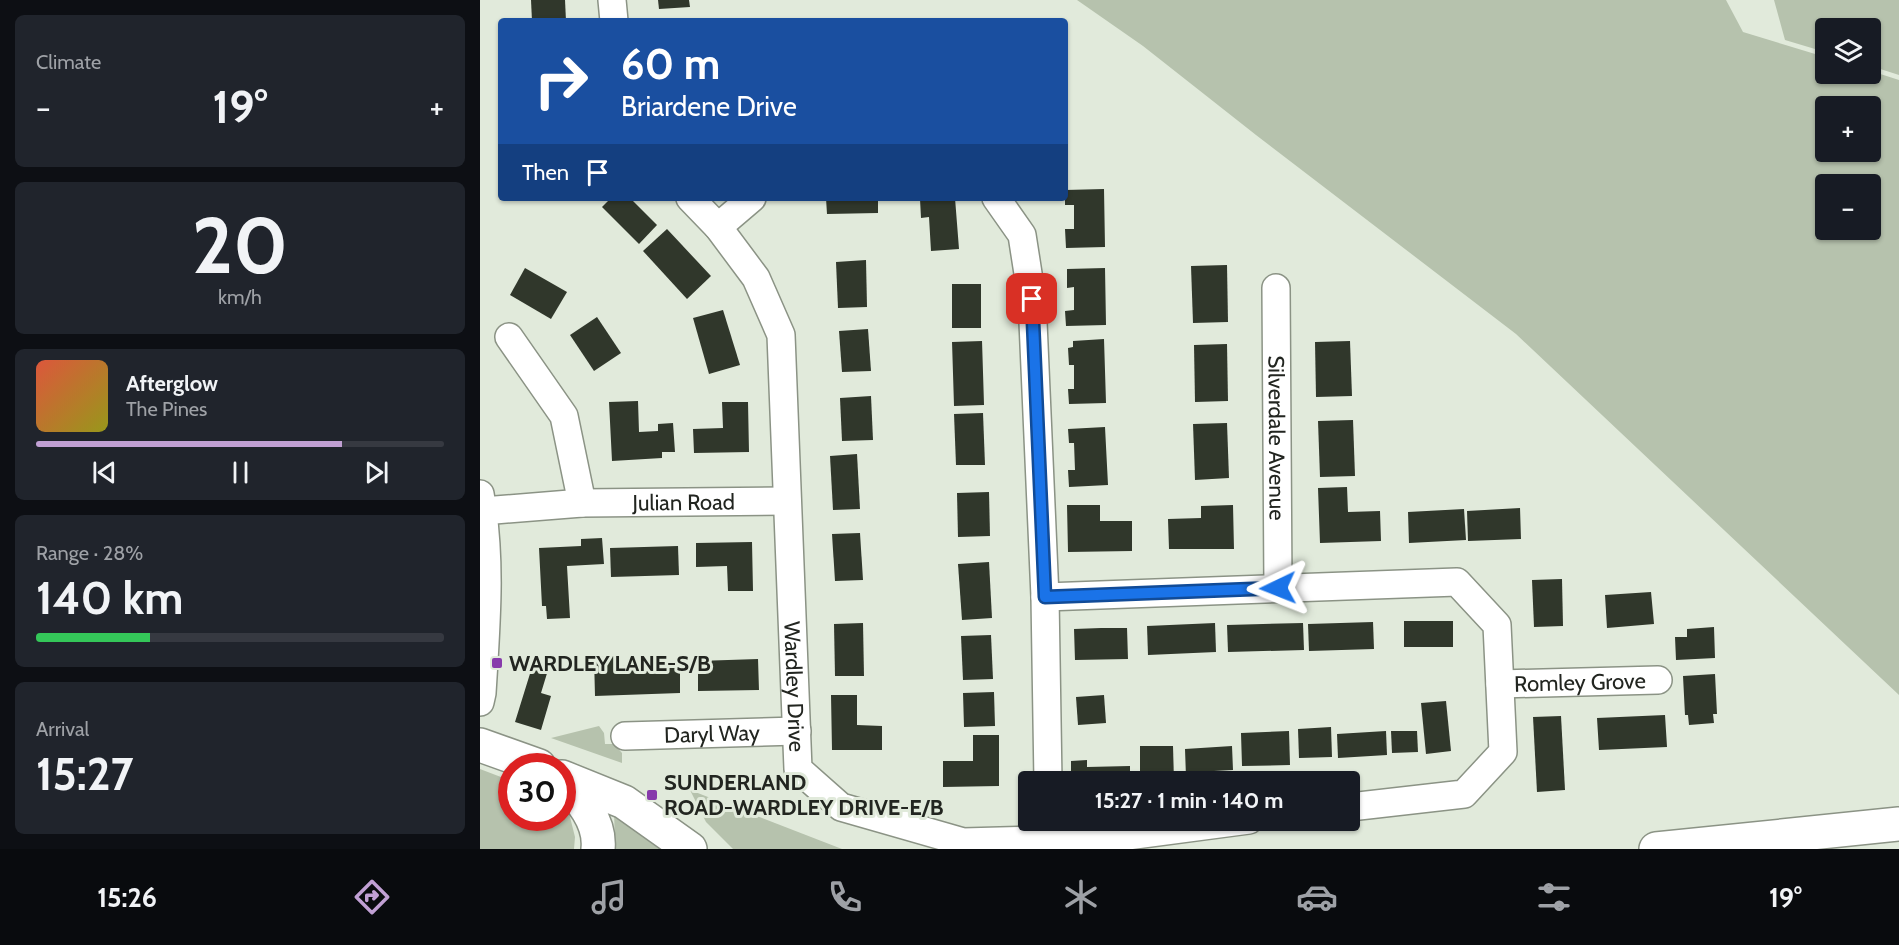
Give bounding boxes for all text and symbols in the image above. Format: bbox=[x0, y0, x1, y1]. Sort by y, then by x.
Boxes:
map controls bbox=[1815, 18, 1881, 240]
button: layers bbox=[1815, 18, 1881, 84]
text: 60 m bbox=[621, 38, 720, 90]
icon: right bbox=[522, 42, 600, 120]
text: Climate bbox=[36, 50, 101, 74]
text: 19° bbox=[213, 80, 267, 134]
text: − bbox=[36, 87, 51, 127]
text: + bbox=[429, 87, 444, 127]
text: Briardene Drive bbox=[621, 90, 797, 123]
button: + bbox=[1815, 96, 1881, 162]
icon: arrive bbox=[581, 156, 614, 189]
text: Then bbox=[522, 159, 569, 186]
button: − bbox=[1815, 174, 1881, 240]
text: 20 bbox=[192, 198, 288, 293]
pin bbox=[1006, 273, 1057, 324]
icon: arrive bbox=[1015, 282, 1048, 315]
text: km/h bbox=[218, 285, 262, 309]
street label: Silverdale Avenue bbox=[1263, 355, 1291, 521]
text: Afterglow bbox=[126, 370, 218, 397]
text: The Pines bbox=[126, 397, 207, 421]
icon: previous bbox=[88, 456, 121, 489]
icon: pause bbox=[224, 456, 257, 489]
icon: next bbox=[360, 456, 393, 489]
street label: Julian Road bbox=[631, 488, 735, 516]
text: Range · 28% bbox=[36, 541, 143, 565]
position arrow bbox=[1246, 556, 1310, 620]
text: 140 km bbox=[36, 571, 183, 625]
street label: Wardley Drive bbox=[779, 621, 811, 753]
place label: WARDLEY LANE-S/B bbox=[509, 650, 711, 677]
marker: WARDLEY LANE-S/B bbox=[490, 656, 504, 670]
street label: Romley Grove bbox=[1514, 667, 1646, 697]
text: Arrival bbox=[36, 717, 89, 741]
street label: Daryl Way bbox=[664, 719, 760, 748]
text: 15:27 bbox=[36, 747, 134, 801]
speed limit sign: 30 bbox=[498, 753, 576, 831]
place label: SUNDERLAND ROAD-WARDLEY DRIVE-E/B bbox=[664, 769, 944, 821]
text: 15:27 · 1 min · 140 m bbox=[1095, 787, 1283, 814]
marker: SUNDERLAND ROAD-WARDLEY DRIVE-E/B bbox=[645, 788, 659, 802]
icon: directions bbox=[351, 876, 393, 918]
icon: music bbox=[588, 876, 630, 918]
icon: phone bbox=[824, 876, 866, 918]
icon: climate bbox=[1060, 876, 1102, 918]
icon: car bbox=[1296, 876, 1338, 918]
icon: filters bbox=[1533, 876, 1575, 918]
text: 15:26 bbox=[97, 881, 157, 914]
text: 19° bbox=[1769, 881, 1802, 914]

